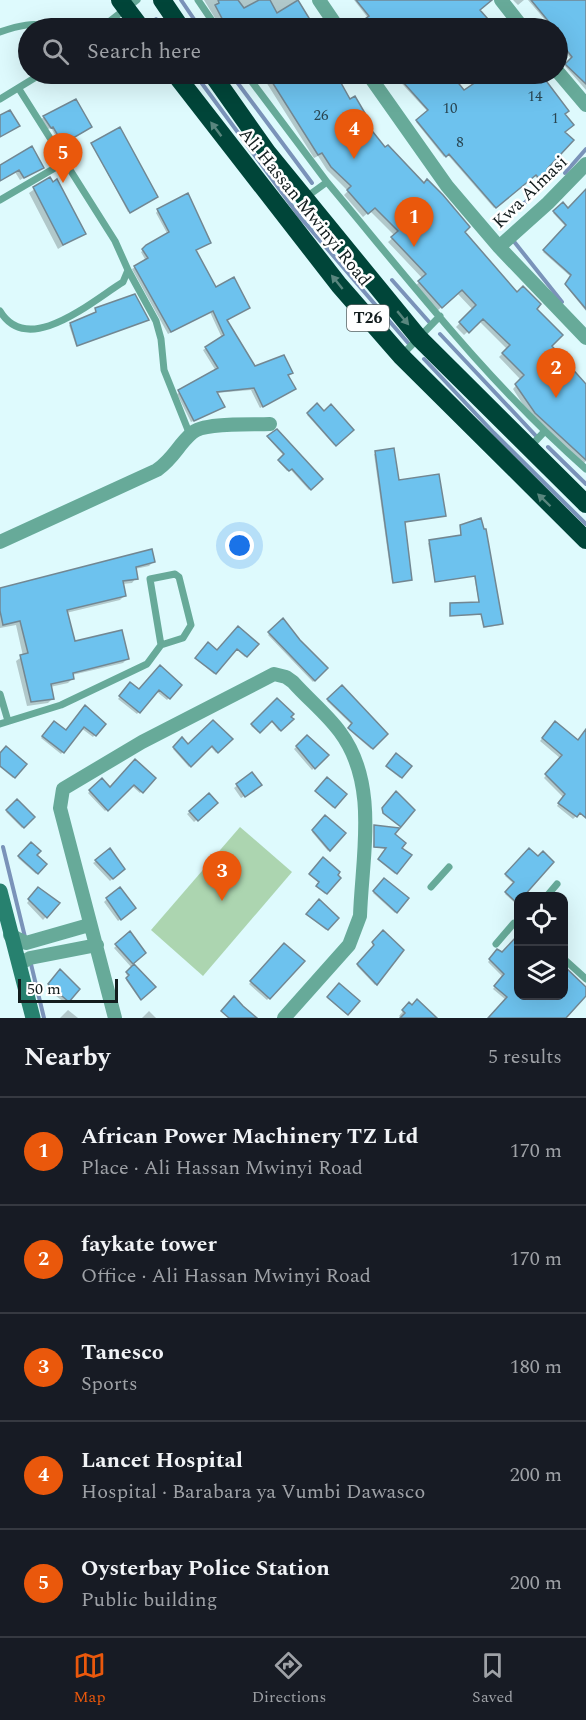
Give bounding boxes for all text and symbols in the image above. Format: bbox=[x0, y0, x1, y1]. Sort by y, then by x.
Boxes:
search box bbox=[18, 18, 568, 84]
icon: search bbox=[39, 35, 72, 68]
text: Search here bbox=[87, 35, 201, 68]
house number: 14 bbox=[527, 85, 543, 108]
house number: 10 bbox=[442, 97, 458, 120]
house number: 26 bbox=[313, 104, 329, 127]
house number: 1 bbox=[551, 107, 559, 130]
pin: 4 bbox=[334, 110, 374, 159]
one-way arrow bbox=[210, 121, 223, 137]
street label: Ali Hassan Mwinyi Road bbox=[232, 122, 378, 292]
house number: 8 bbox=[456, 131, 464, 154]
pin: 5 bbox=[44, 134, 82, 183]
street label: Kwa Almasi bbox=[486, 149, 574, 235]
pin: 1 bbox=[394, 198, 434, 247]
one-way arrow bbox=[331, 274, 344, 290]
road number: T26 bbox=[347, 305, 389, 331]
one-way arrow bbox=[396, 311, 408, 326]
pin: 2 bbox=[536, 348, 576, 398]
one-way arrow bbox=[537, 493, 551, 507]
your location bbox=[225, 531, 254, 560]
pin: 3 bbox=[202, 852, 242, 901]
map controls bbox=[514, 892, 568, 1000]
button: locate bbox=[514, 892, 568, 946]
button: layers bbox=[514, 946, 568, 1000]
scale bar bbox=[18, 976, 118, 1004]
text: 50 m bbox=[27, 977, 61, 1001]
text: Nearby bbox=[24, 1037, 110, 1077]
text: 5 results bbox=[488, 1042, 562, 1072]
text: African Power Machinery TZ Ltd bbox=[81, 1120, 419, 1153]
text: 1 bbox=[38, 1136, 49, 1166]
text: 170 m bbox=[510, 1136, 562, 1166]
text: Place · Ali Hassan Mwinyi Road bbox=[81, 1153, 363, 1183]
text: faykate tower bbox=[81, 1228, 217, 1261]
text: 2 bbox=[38, 1244, 49, 1274]
text: 170 m bbox=[510, 1244, 562, 1274]
text: Office · Ali Hassan Mwinyi Road bbox=[81, 1261, 371, 1291]
text: Tanesco bbox=[81, 1336, 164, 1369]
text: 3 bbox=[38, 1352, 49, 1382]
text: 180 m bbox=[510, 1352, 562, 1382]
text: Sports bbox=[81, 1369, 138, 1399]
text: Lancet Hospital bbox=[81, 1444, 243, 1477]
text: 4 bbox=[38, 1460, 49, 1490]
text: 200 m bbox=[510, 1460, 562, 1490]
text: Hospital · Barabara ya Vumbi Dawasco bbox=[81, 1477, 425, 1507]
text: Oysterbay Police Station bbox=[81, 1552, 330, 1585]
text: 5 bbox=[38, 1568, 49, 1598]
text: 200 m bbox=[510, 1568, 562, 1598]
text: Public building bbox=[81, 1585, 217, 1615]
tab: Map bbox=[73, 1649, 106, 1709]
tab: Directions bbox=[252, 1649, 326, 1709]
tab: Saved bbox=[472, 1649, 513, 1709]

